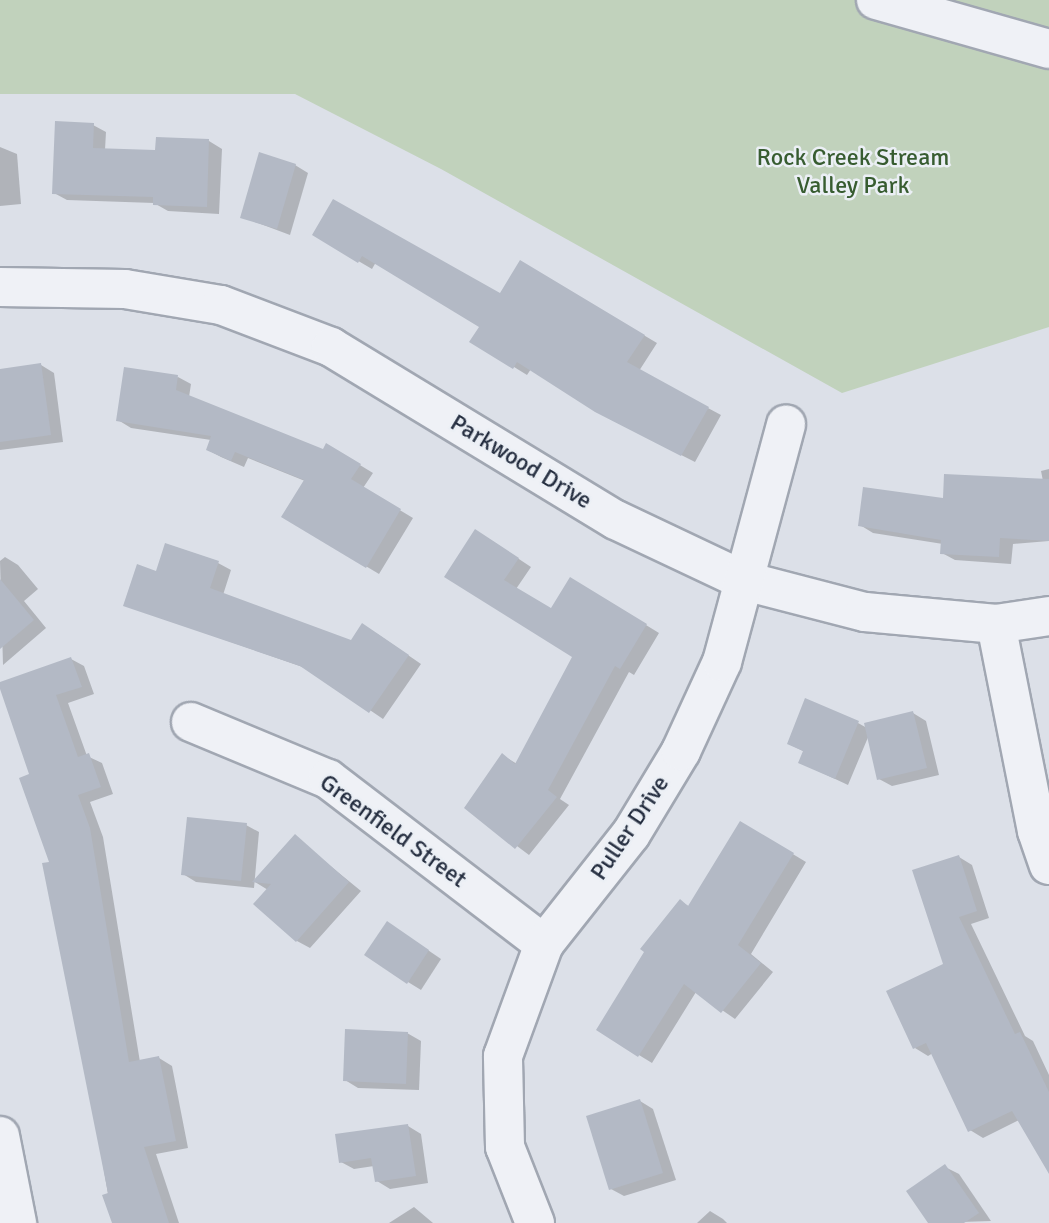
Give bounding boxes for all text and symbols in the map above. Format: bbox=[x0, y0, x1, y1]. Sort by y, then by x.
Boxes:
park label: Rock Creek Stream Valley Park bbox=[757, 144, 949, 200]
street label: Parkwood Drive bbox=[445, 409, 597, 515]
street label: Greenfield Street bbox=[314, 768, 472, 894]
street label: Puller Drive bbox=[585, 770, 675, 886]

